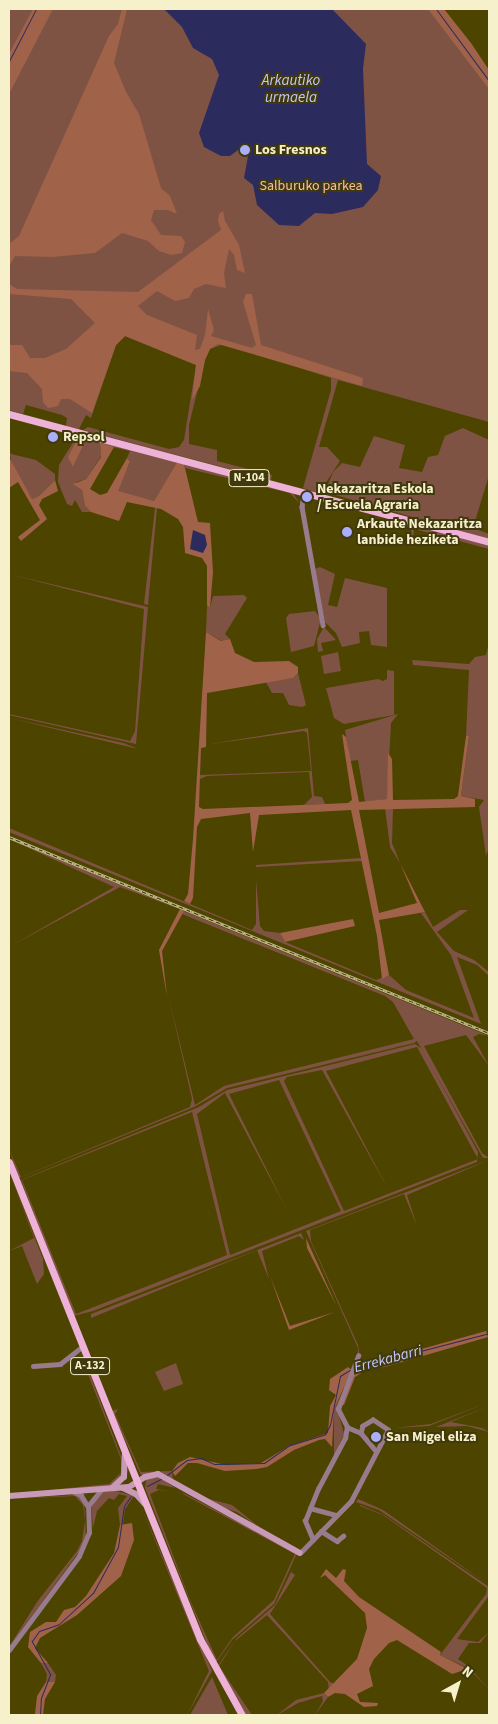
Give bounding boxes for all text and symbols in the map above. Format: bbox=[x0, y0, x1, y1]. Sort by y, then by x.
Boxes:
water label: Arkautiko urmaela bbox=[262, 71, 320, 106]
place label: Los Fresnos bbox=[255, 142, 327, 158]
marker: Los Fresnos bbox=[239, 144, 251, 156]
park label: Salburuko parkea bbox=[260, 178, 362, 194]
place label: Repsol bbox=[63, 429, 105, 445]
marker: Repsol bbox=[47, 431, 59, 443]
road number: N-104 bbox=[228, 468, 270, 488]
place label: Nekazaritza Eskola / Escuela Agraria bbox=[317, 481, 434, 514]
marker: Nekazaritza Eskola / Escuela Agraria bbox=[301, 491, 313, 503]
place label: Arkaute Nekazaritza lanbide heziketa bbox=[357, 516, 482, 548]
marker: Arkaute Nekazaritza lanbide heziketa bbox=[341, 526, 353, 538]
water label: Errekabarri bbox=[352, 1341, 424, 1377]
road number: A-132 bbox=[70, 1356, 110, 1375]
place label: San Migel eliza bbox=[386, 1429, 477, 1445]
marker: San Migel eliza bbox=[370, 1431, 382, 1443]
north arrow bbox=[433, 1659, 483, 1709]
text: N bbox=[458, 1662, 477, 1683]

